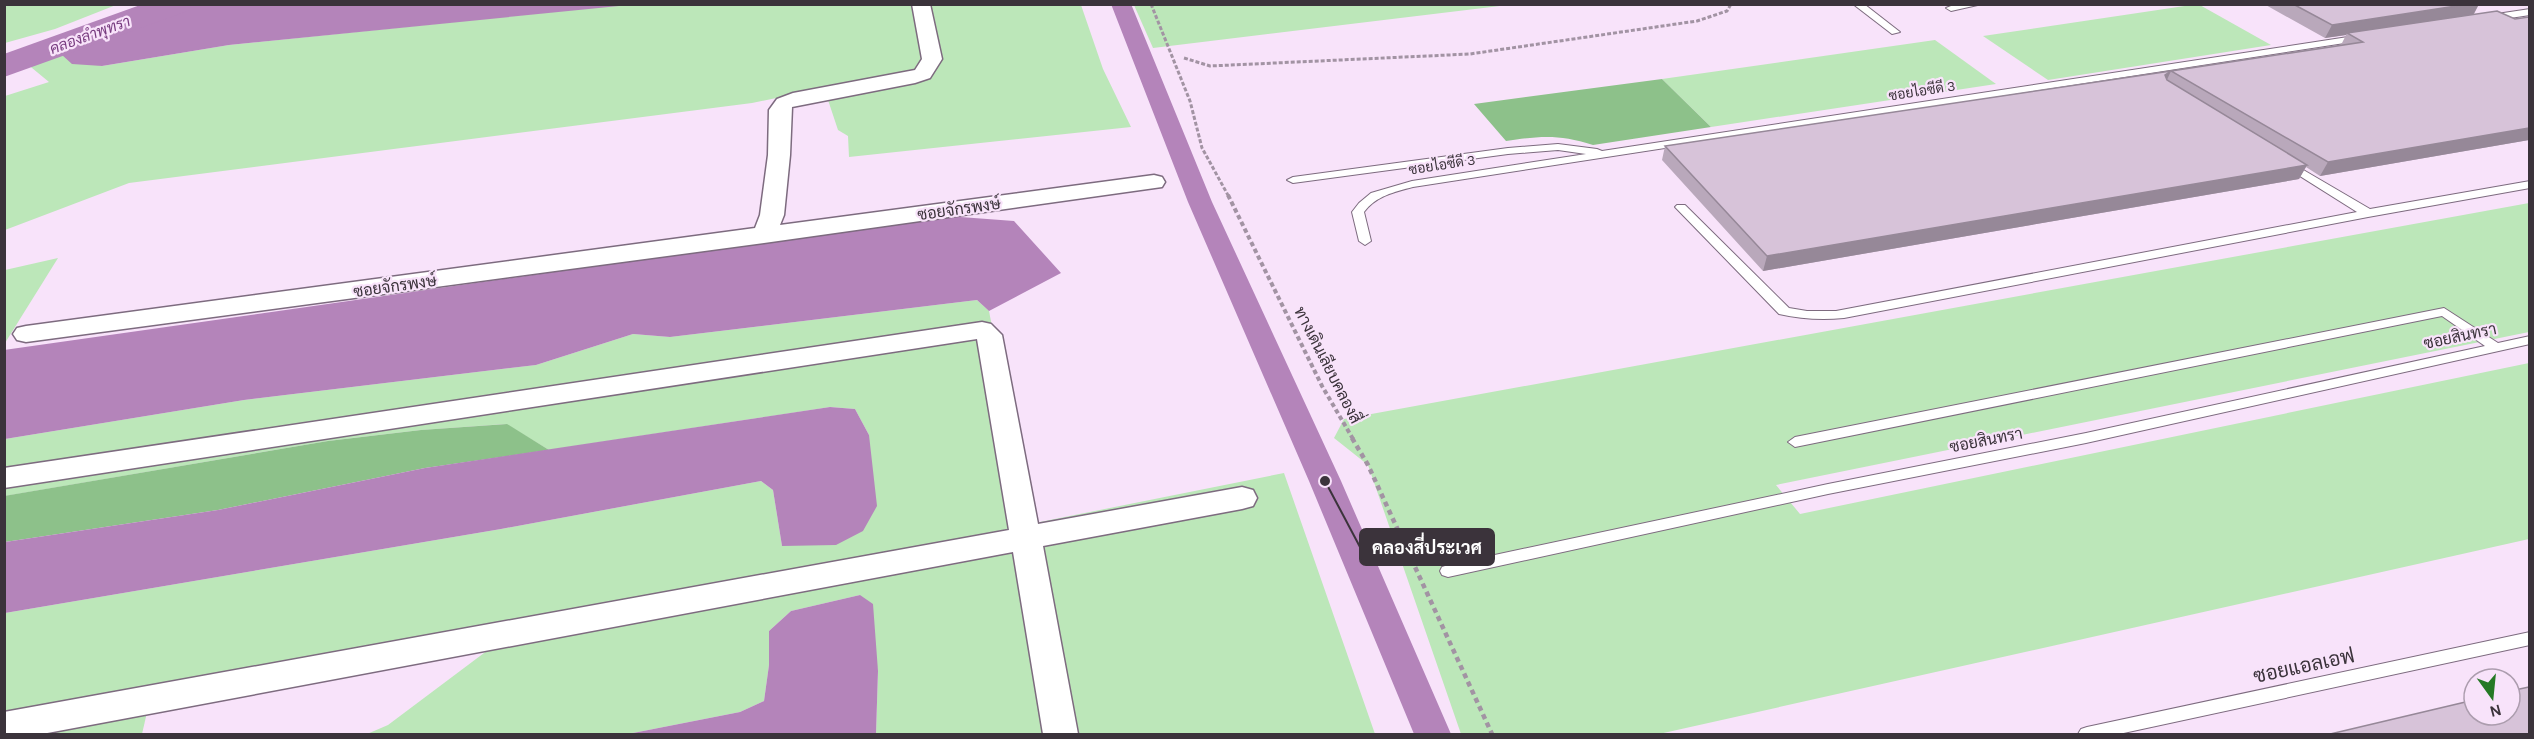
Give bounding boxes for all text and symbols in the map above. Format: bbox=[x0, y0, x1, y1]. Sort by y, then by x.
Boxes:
water label: คลองลำพุทรา bbox=[47, 12, 133, 60]
street label: ซอยไอซีดี 3 bbox=[1887, 76, 1956, 105]
street label: ซอยไอซีดี 3 bbox=[1407, 150, 1476, 179]
street label: ซอยจักรพงษ์ bbox=[916, 191, 1002, 224]
street label: ซอยจักรพงษ์ bbox=[352, 268, 438, 301]
street label: ทางเดินเลียบคลองสี่ bbox=[1290, 301, 1370, 427]
street label: ซอยสินทรา bbox=[2422, 319, 2498, 353]
street label: ซอยสินทรา bbox=[1948, 424, 2024, 456]
callout: คลองสี่ประเวศ bbox=[1360, 529, 1494, 565]
text: คลองสี่ประเวศ bbox=[1372, 532, 1482, 559]
street label: ซอยแอลเอฟ bbox=[2251, 644, 2357, 688]
north arrow bbox=[2462, 667, 2522, 727]
text: N bbox=[2488, 700, 2504, 722]

